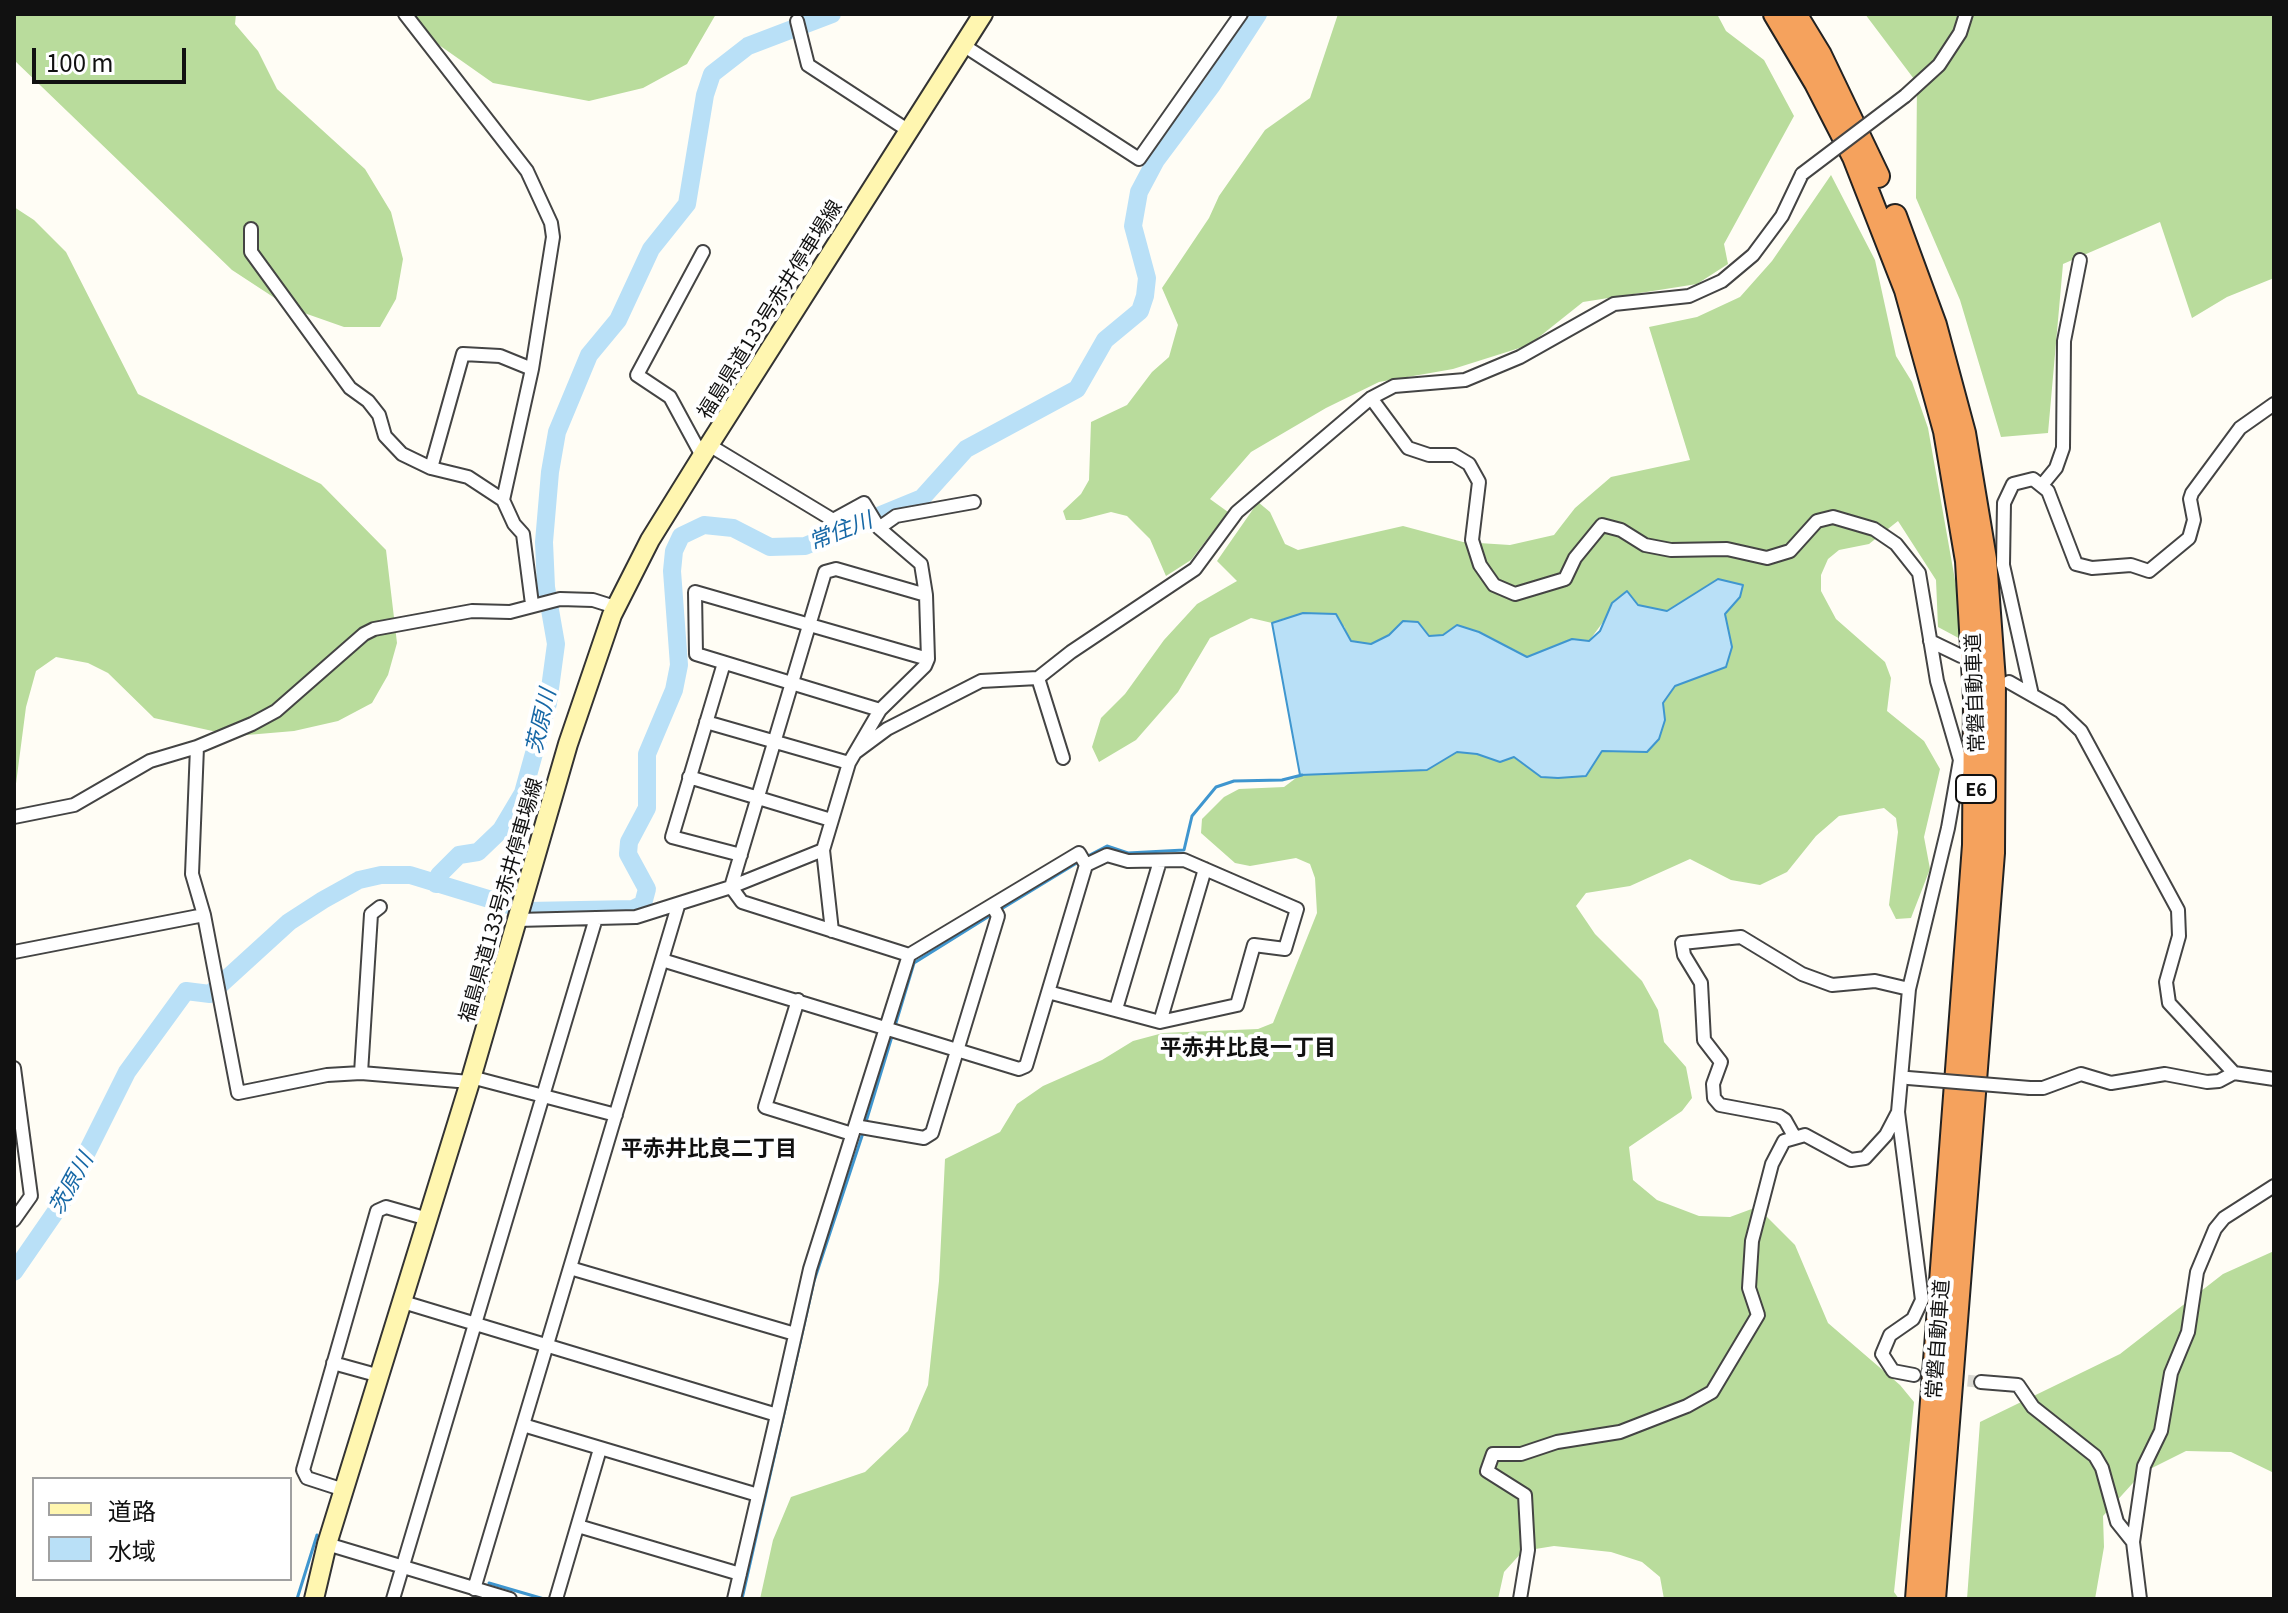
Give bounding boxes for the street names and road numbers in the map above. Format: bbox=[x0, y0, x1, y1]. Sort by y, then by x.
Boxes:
street label: 福島県道133号赤井停車場線 bbox=[692, 195, 846, 423]
street label: 常磐自動車道 bbox=[1960, 633, 1988, 753]
street label: 福島県道133号赤井停車場線 bbox=[454, 775, 546, 1025]
road number: E6 bbox=[1956, 775, 1996, 803]
street label: 常磐自動車道 bbox=[1921, 1278, 1953, 1400]

